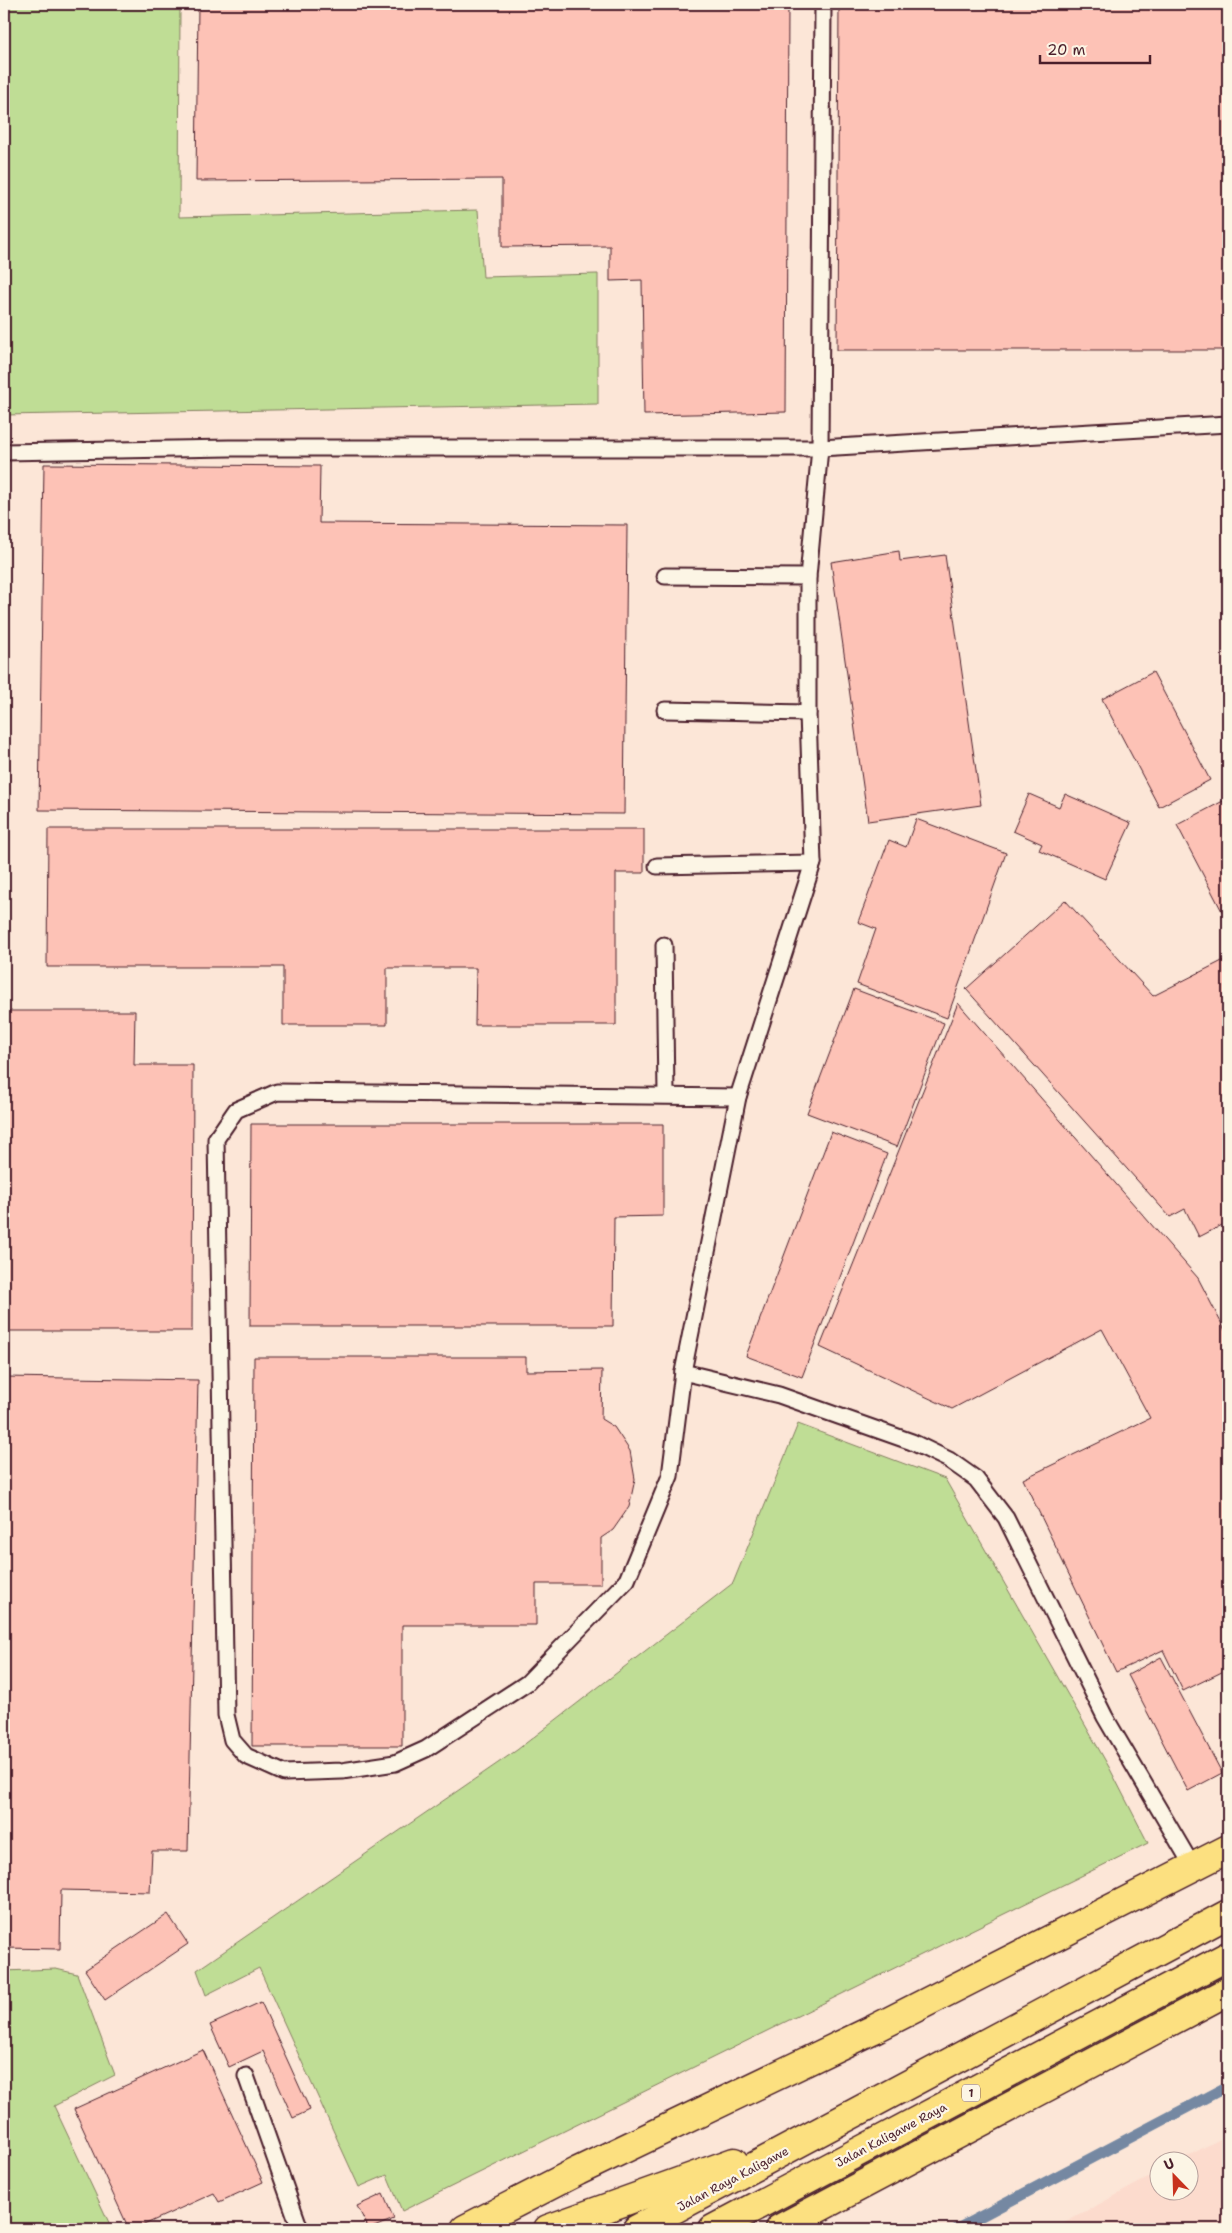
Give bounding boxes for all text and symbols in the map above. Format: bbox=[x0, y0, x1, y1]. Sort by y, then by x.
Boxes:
scale bar bbox=[1040, 32, 1150, 64]
text: 20 m bbox=[1047, 40, 1086, 60]
road number: 1 bbox=[962, 2084, 980, 2102]
street label: Jalan Kaligawe Raya bbox=[833, 2099, 950, 2171]
street label: Jalan Raya Kaligawe bbox=[675, 2143, 792, 2215]
north arrow bbox=[1150, 2150, 1200, 2200]
text: U bbox=[1161, 2154, 1177, 2174]

